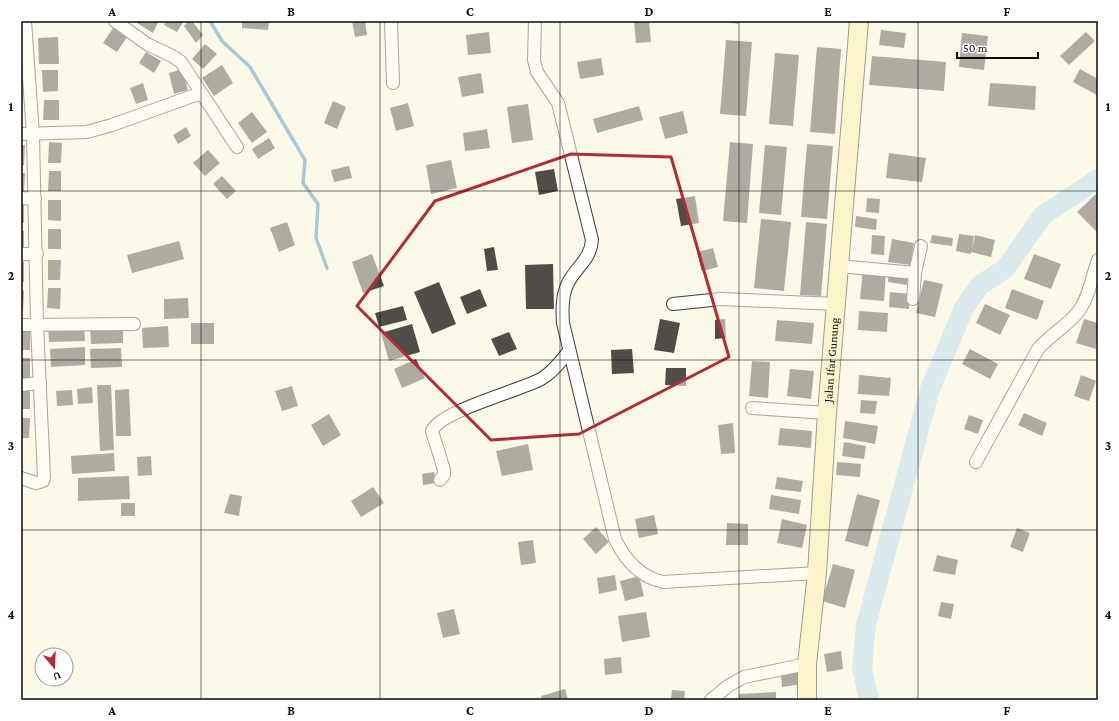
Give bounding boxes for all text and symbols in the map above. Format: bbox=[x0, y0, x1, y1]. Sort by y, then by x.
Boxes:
text: A bbox=[107, 4, 116, 19]
text: B bbox=[287, 4, 295, 19]
text: C bbox=[466, 4, 474, 19]
text: D bbox=[645, 4, 654, 19]
text: E bbox=[824, 4, 832, 19]
text: F bbox=[1004, 4, 1011, 19]
scale bar bbox=[957, 34, 1038, 60]
text: 50 m bbox=[963, 41, 988, 55]
text: 1 bbox=[9, 99, 14, 114]
text: 1 bbox=[1106, 99, 1111, 114]
text: 2 bbox=[8, 268, 15, 283]
text: 2 bbox=[1105, 268, 1112, 283]
street label: Jalan Ifar Gunung bbox=[821, 317, 842, 404]
text: 3 bbox=[8, 438, 14, 453]
text: 3 bbox=[1105, 438, 1111, 453]
text: 4 bbox=[7, 607, 15, 622]
text: 4 bbox=[1104, 607, 1112, 622]
north arrow bbox=[34, 647, 74, 687]
text: U bbox=[51, 670, 63, 684]
text: A bbox=[107, 703, 116, 718]
text: B bbox=[287, 703, 295, 718]
text: C bbox=[466, 703, 474, 718]
text: D bbox=[645, 703, 654, 718]
text: E bbox=[824, 703, 832, 718]
text: F bbox=[1004, 703, 1011, 718]

